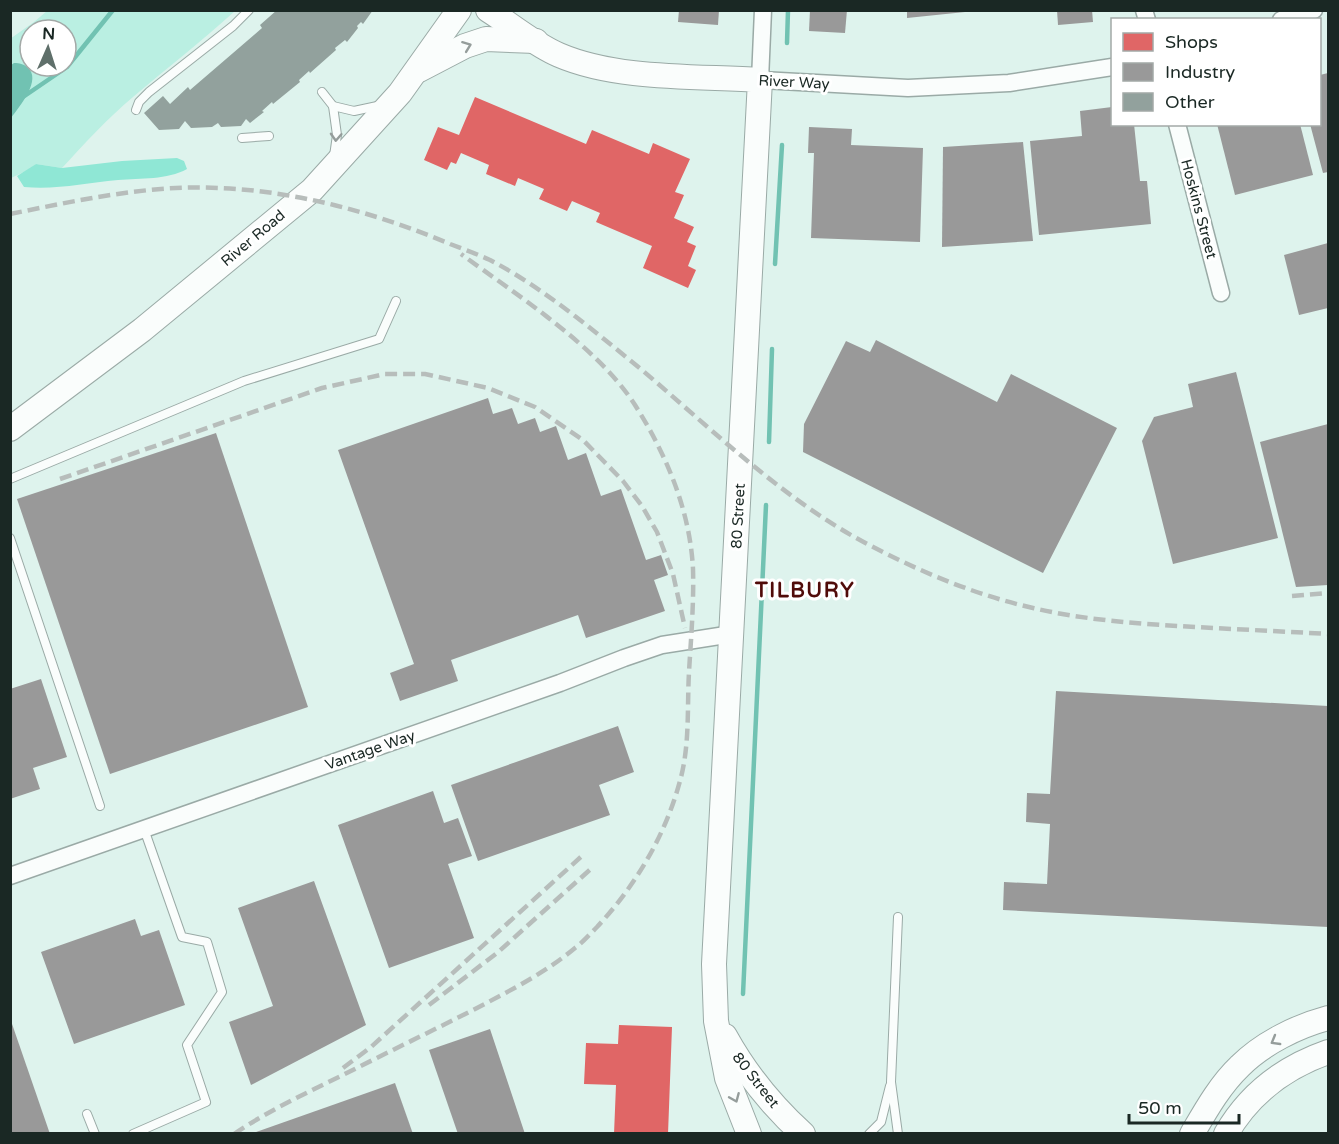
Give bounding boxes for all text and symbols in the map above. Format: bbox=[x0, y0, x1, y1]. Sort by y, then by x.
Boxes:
north arrow bbox=[18, 18, 78, 78]
legend bbox=[1111, 18, 1321, 126]
text: N bbox=[42, 24, 56, 44]
text: Shops bbox=[1165, 31, 1218, 53]
one-way arrow bbox=[461, 41, 472, 53]
text: Industry bbox=[1165, 61, 1236, 83]
street label: River Way bbox=[758, 71, 830, 93]
text: Other bbox=[1165, 91, 1215, 113]
one-way arrow bbox=[329, 133, 342, 142]
street label: Hoskins Street bbox=[1177, 157, 1221, 261]
street label: River Road bbox=[217, 206, 289, 270]
street label: 80 Street bbox=[727, 483, 749, 549]
district label: TILBURY bbox=[754, 578, 855, 603]
street label: Vantage Way bbox=[323, 726, 417, 774]
one-way arrow bbox=[1271, 1034, 1281, 1045]
street label: 80 Street bbox=[729, 1049, 783, 1112]
scale bar bbox=[1129, 1087, 1238, 1125]
one-way arrow bbox=[728, 1092, 740, 1103]
text: 50 m bbox=[1138, 1097, 1182, 1119]

